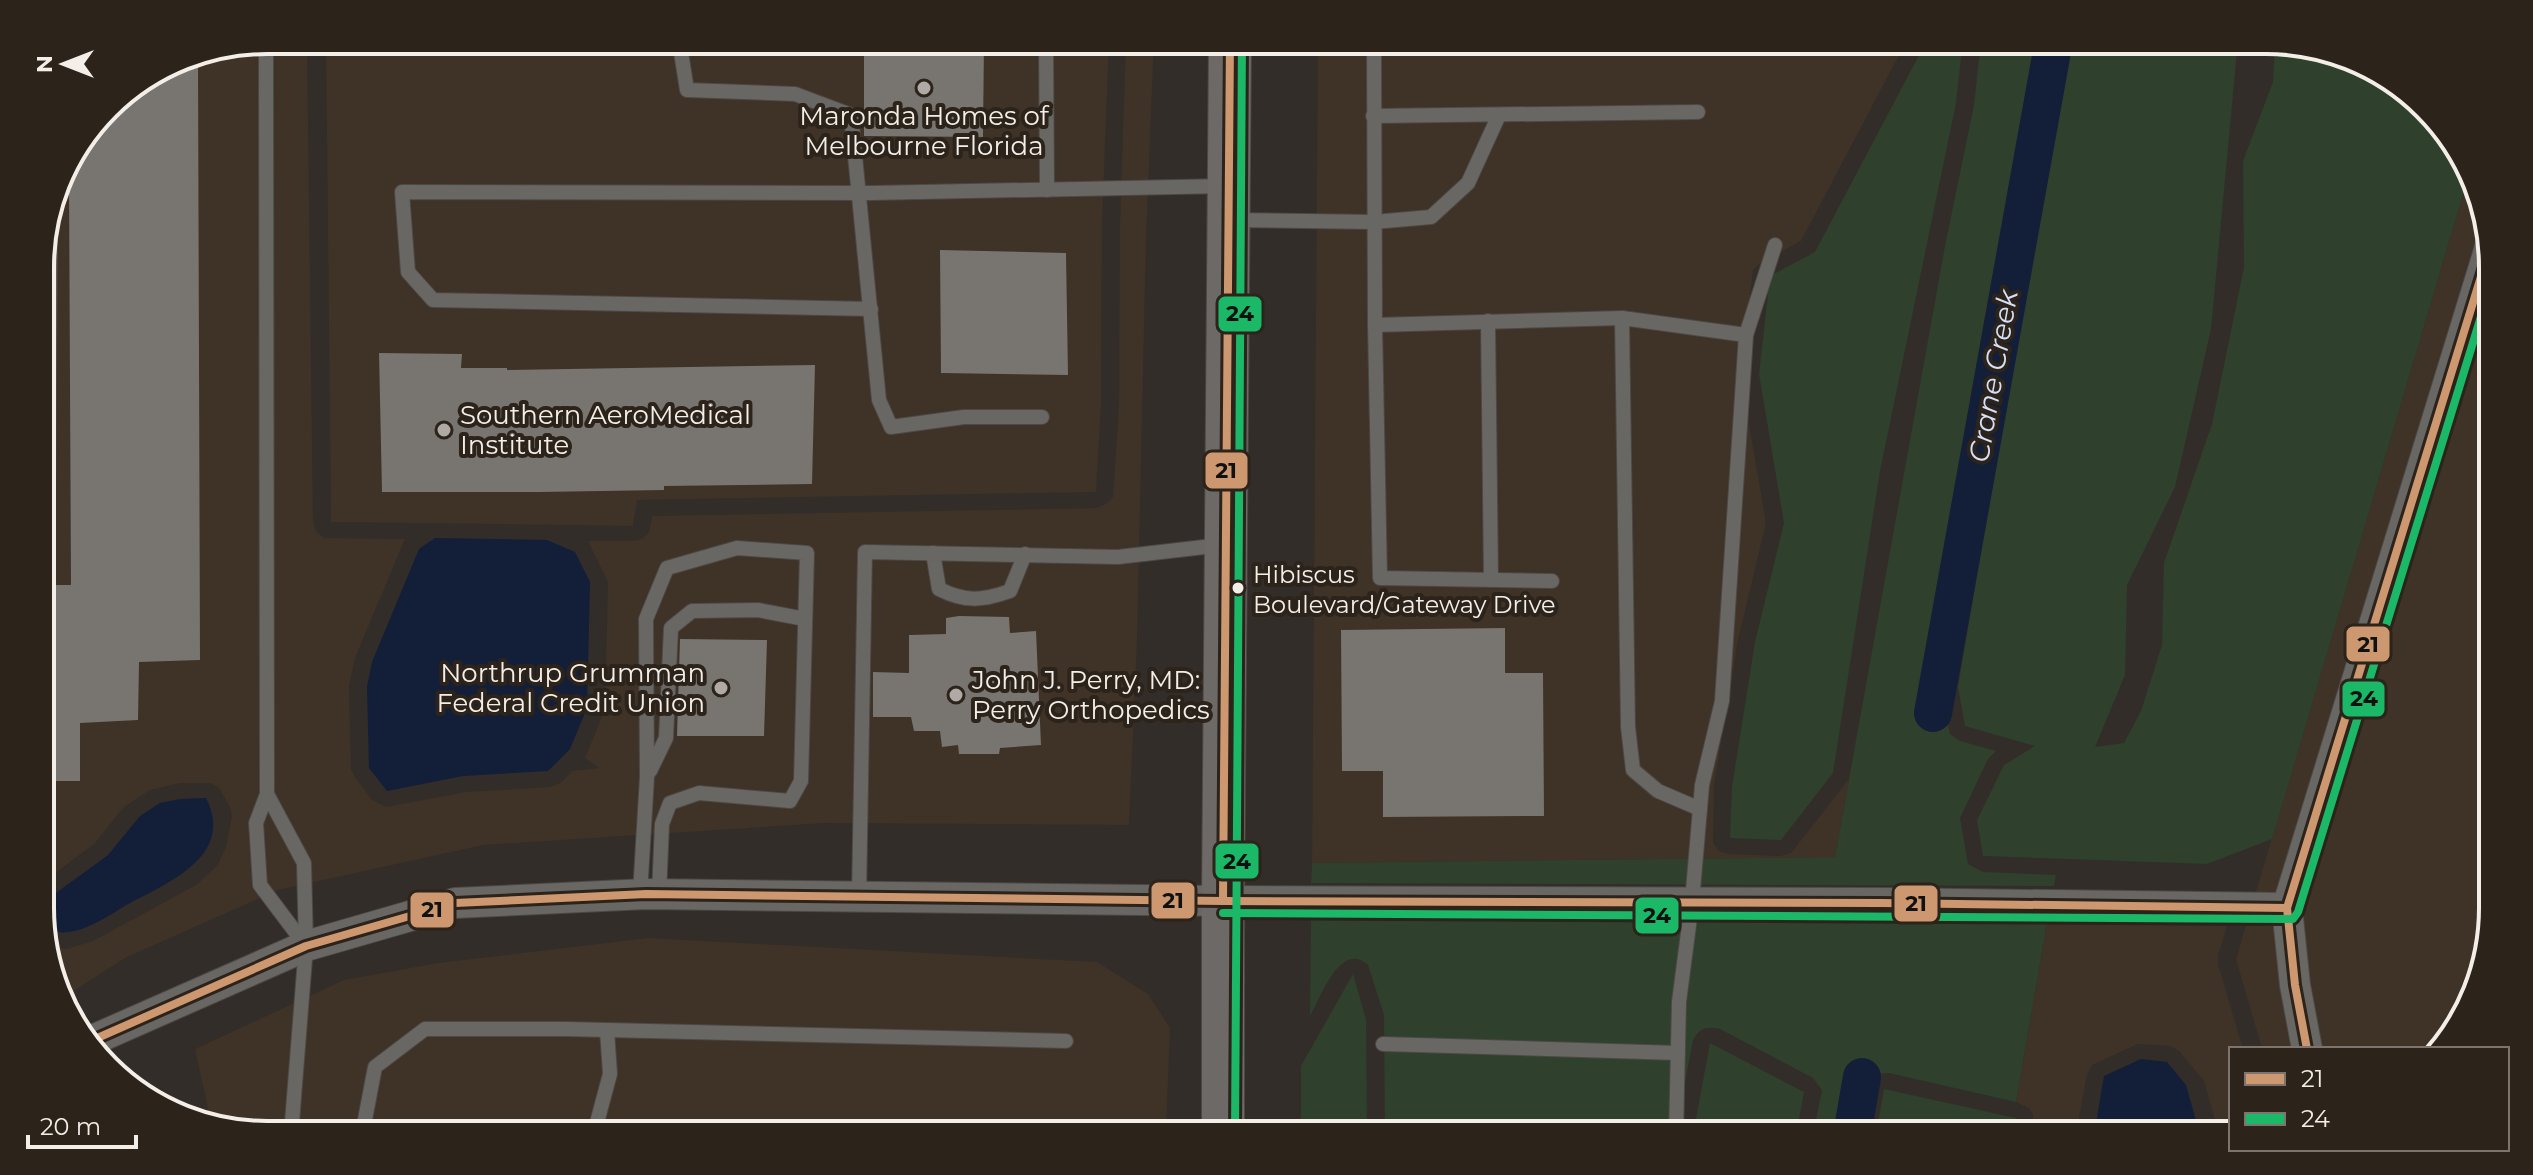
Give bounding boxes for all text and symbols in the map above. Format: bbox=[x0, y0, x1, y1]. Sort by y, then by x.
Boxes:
north arrow bbox=[24, 24, 104, 104]
text: N bbox=[31, 55, 58, 73]
marker: Maronda Homes of Melbourne Florida bbox=[915, 79, 933, 97]
place label: Maronda Homes of Melbourne Florida bbox=[799, 100, 1050, 162]
water label: Crane Creek bbox=[1961, 286, 2025, 465]
line badge: 24 bbox=[1217, 295, 1263, 333]
text: 24 bbox=[1226, 300, 1254, 327]
place label: Southern AeroMedical Institute bbox=[460, 399, 751, 461]
marker: Southern AeroMedical Institute bbox=[435, 421, 453, 439]
line badge: 21 bbox=[1204, 451, 1249, 490]
text: 21 bbox=[1215, 457, 1237, 484]
place label: Hibiscus Boulevard/Gateway Drive bbox=[1253, 560, 1556, 619]
marker: Hibiscus Boulevard/Gateway Drive bbox=[1230, 580, 1246, 596]
line badge: 21 bbox=[2345, 625, 2391, 663]
text: 21 bbox=[2357, 631, 2379, 658]
place label: Northrup Grumman Federal Credit Union bbox=[436, 657, 705, 719]
place label: John J. Perry, MD: Perry Orthopedics bbox=[971, 664, 1210, 726]
marker: Northrup Grumman Federal Credit Union bbox=[712, 679, 730, 697]
line badge: 24 bbox=[2341, 680, 2386, 718]
text: 24 bbox=[2350, 685, 2378, 712]
marker: John J. Perry, MD: Perry Orthopedics bbox=[947, 686, 965, 704]
line badge: 24 bbox=[1214, 842, 1260, 880]
text: 24 bbox=[1223, 848, 1251, 875]
line badge: 21 bbox=[1150, 881, 1196, 920]
line badge: 21 bbox=[1893, 884, 1939, 923]
text: 21 bbox=[1162, 887, 1184, 914]
text: 21 bbox=[1905, 890, 1927, 917]
line badge: 21 bbox=[409, 891, 455, 929]
text: 21 bbox=[421, 896, 443, 923]
line badge: 24 bbox=[1634, 896, 1680, 935]
text: 24 bbox=[1643, 902, 1671, 929]
legend bbox=[2229, 1047, 2509, 1151]
text: 21 bbox=[2301, 1064, 2323, 1093]
scale bar bbox=[28, 1099, 136, 1149]
text: 24 bbox=[2301, 1104, 2330, 1133]
text: 20 m bbox=[40, 1112, 101, 1141]

